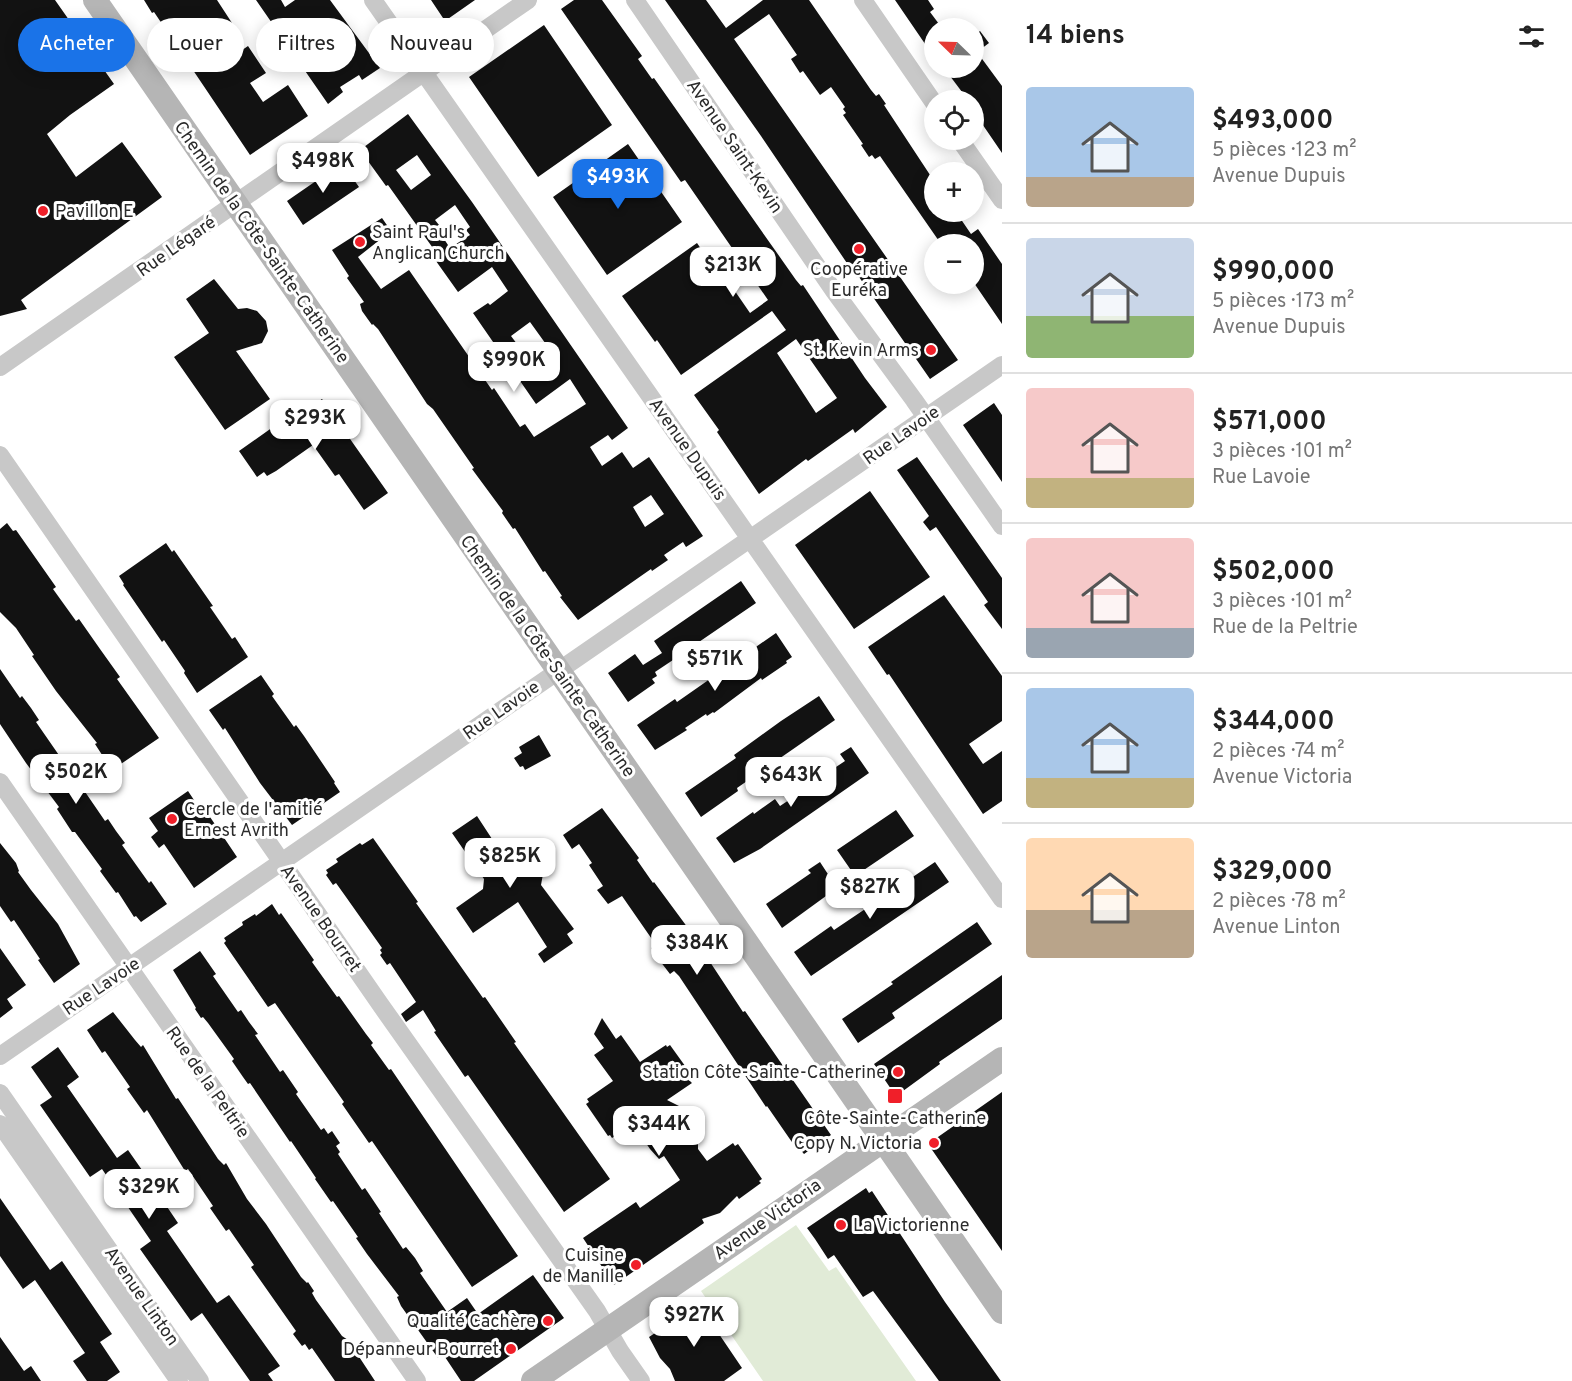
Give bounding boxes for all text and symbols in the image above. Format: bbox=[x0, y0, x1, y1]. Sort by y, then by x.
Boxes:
chip: Acheter bbox=[18, 18, 135, 72]
chip: Louer bbox=[147, 18, 244, 72]
chip: Filtres bbox=[256, 18, 356, 72]
chip: Nouveau bbox=[368, 18, 494, 72]
north arrow bbox=[924, 18, 984, 78]
map controls bbox=[924, 18, 984, 294]
text: 14 biens bbox=[1026, 20, 1125, 53]
icon: filters bbox=[1515, 20, 1548, 53]
street label: Avenue Saint-Kevin bbox=[680, 75, 787, 218]
button: locate bbox=[924, 90, 984, 150]
text: $493,000 bbox=[1212, 105, 1333, 138]
icon: home bbox=[1074, 111, 1146, 183]
street label: Chemin de la Côte-Sainte-Catherine bbox=[168, 117, 354, 369]
text: 5 pièces · 123 m² bbox=[1212, 138, 1356, 164]
pin: $498K bbox=[281, 143, 365, 194]
text: $498K bbox=[291, 149, 355, 175]
pin: $493K bbox=[576, 159, 660, 210]
button: + bbox=[924, 162, 984, 222]
text: Avenue Dupuis bbox=[1212, 164, 1346, 190]
text: $493K bbox=[586, 165, 650, 191]
place label: Pavillon E bbox=[55, 201, 134, 224]
marker: Pavillon E bbox=[36, 204, 50, 218]
street label: Rue Légaré bbox=[133, 212, 221, 283]
place label: Saint Paul's Anglican Church bbox=[372, 222, 505, 266]
button: − bbox=[924, 234, 984, 294]
marker: Saint Paul's Anglican Church bbox=[353, 235, 367, 249]
marker: Coopérative Euréka bbox=[852, 242, 866, 256]
pin: $213K bbox=[691, 247, 775, 298]
text: $213K bbox=[704, 253, 762, 279]
text: $990,000 bbox=[1212, 256, 1335, 289]
place label: Coopérative Euréka bbox=[810, 259, 908, 303]
icon: home bbox=[1074, 262, 1146, 334]
text: 5 pièces · 173 m² bbox=[1212, 289, 1354, 315]
text: Avenue Dupuis bbox=[1212, 315, 1346, 341]
place label: St. Kevin Arms bbox=[803, 340, 919, 363]
pin: $990K bbox=[472, 342, 556, 393]
marker: St. Kevin Arms bbox=[924, 343, 938, 357]
text: $990K bbox=[482, 348, 546, 374]
street label: Avenue Dupuis bbox=[643, 394, 731, 506]
pin: $293K bbox=[273, 400, 357, 451]
street label: Rue Lavoie bbox=[859, 401, 945, 471]
text: $293K bbox=[284, 406, 346, 432]
text: $571,000 bbox=[1212, 406, 1327, 439]
icon: home bbox=[1074, 412, 1146, 484]
text: 3 pièces · 101 m² bbox=[1212, 439, 1352, 465]
text: Rue Lavoie bbox=[1212, 465, 1310, 491]
street label: Chemin de la Côte-Sainte-Catherine bbox=[454, 531, 640, 783]
text: $502,000 bbox=[1212, 556, 1334, 589]
icon: home bbox=[1074, 562, 1146, 634]
text: 3 pièces · 101 m² bbox=[1212, 589, 1352, 615]
text: Rue de la Peltrie bbox=[1212, 615, 1358, 641]
pin: $571K bbox=[673, 641, 757, 692]
text: $571K bbox=[686, 647, 744, 673]
street label: Rue Lavoie bbox=[459, 676, 545, 746]
text: $344,000 bbox=[1212, 706, 1335, 739]
icon: home bbox=[1074, 712, 1146, 784]
text: 2 pièces · 74 m² bbox=[1212, 739, 1345, 765]
pin: $502K bbox=[34, 754, 118, 805]
pin: $643K bbox=[749, 757, 833, 808]
text: $502K bbox=[44, 760, 108, 786]
text: $643K bbox=[759, 763, 823, 789]
text: Avenue Victoria bbox=[1212, 765, 1352, 791]
place label: Cercle de l'amitié Ernest Avrith bbox=[184, 799, 323, 843]
marker: Cercle de l'amitié Ernest Avrith bbox=[165, 812, 179, 826]
pin: $825K bbox=[468, 838, 552, 889]
text: $825K bbox=[479, 844, 541, 870]
text: $329,000 bbox=[1212, 856, 1333, 889]
street label: Avenue Bourret bbox=[274, 860, 365, 977]
icon: home bbox=[1074, 862, 1146, 934]
pin: $827K bbox=[828, 869, 912, 920]
text: $827K bbox=[839, 875, 901, 901]
text: 2 pièces · 78 m² bbox=[1212, 889, 1346, 915]
text: Avenue Linton bbox=[1212, 915, 1340, 941]
pin: $384K bbox=[655, 925, 739, 976]
text: $384K bbox=[665, 931, 729, 957]
street label: Rue Lavoie bbox=[59, 953, 145, 1022]
street label: Rue de la Peltrie bbox=[160, 1023, 254, 1143]
place label: Station Côte-Sainte-Catherine bbox=[642, 1062, 886, 1085]
marker: Station Côte-Sainte-Catherine bbox=[891, 1065, 905, 1079]
marker: Côte-Sainte-Catherine bbox=[886, 1087, 904, 1105]
pin: $344K bbox=[617, 1106, 701, 1157]
place label: Côte-Sainte-Catherine bbox=[804, 1108, 986, 1131]
text: $344K bbox=[627, 1112, 691, 1138]
place label: Copy N. Victoria bbox=[794, 1133, 922, 1156]
marker: Copy N. Victoria bbox=[927, 1136, 941, 1150]
pin: $329K bbox=[107, 1169, 191, 1220]
text: $329K bbox=[118, 1175, 180, 1201]
street label: Avenue Victoria bbox=[710, 1175, 826, 1266]
place label: La Victorienne bbox=[853, 1215, 970, 1238]
marker: La Victorienne bbox=[834, 1218, 848, 1232]
street label: Avenue Linton bbox=[98, 1243, 183, 1351]
place label: Cuisine de Manille bbox=[543, 1245, 624, 1289]
marker: Cuisine de Manille bbox=[629, 1258, 643, 1272]
pin: $927K bbox=[652, 1297, 736, 1348]
text: $927K bbox=[663, 1303, 725, 1329]
place label: Qualité Cachère bbox=[406, 1311, 536, 1334]
marker: Qualité Cachère bbox=[541, 1314, 555, 1328]
place label: Dépanneur Bourret bbox=[343, 1339, 499, 1362]
marker: Dépanneur Bourret bbox=[504, 1342, 518, 1356]

